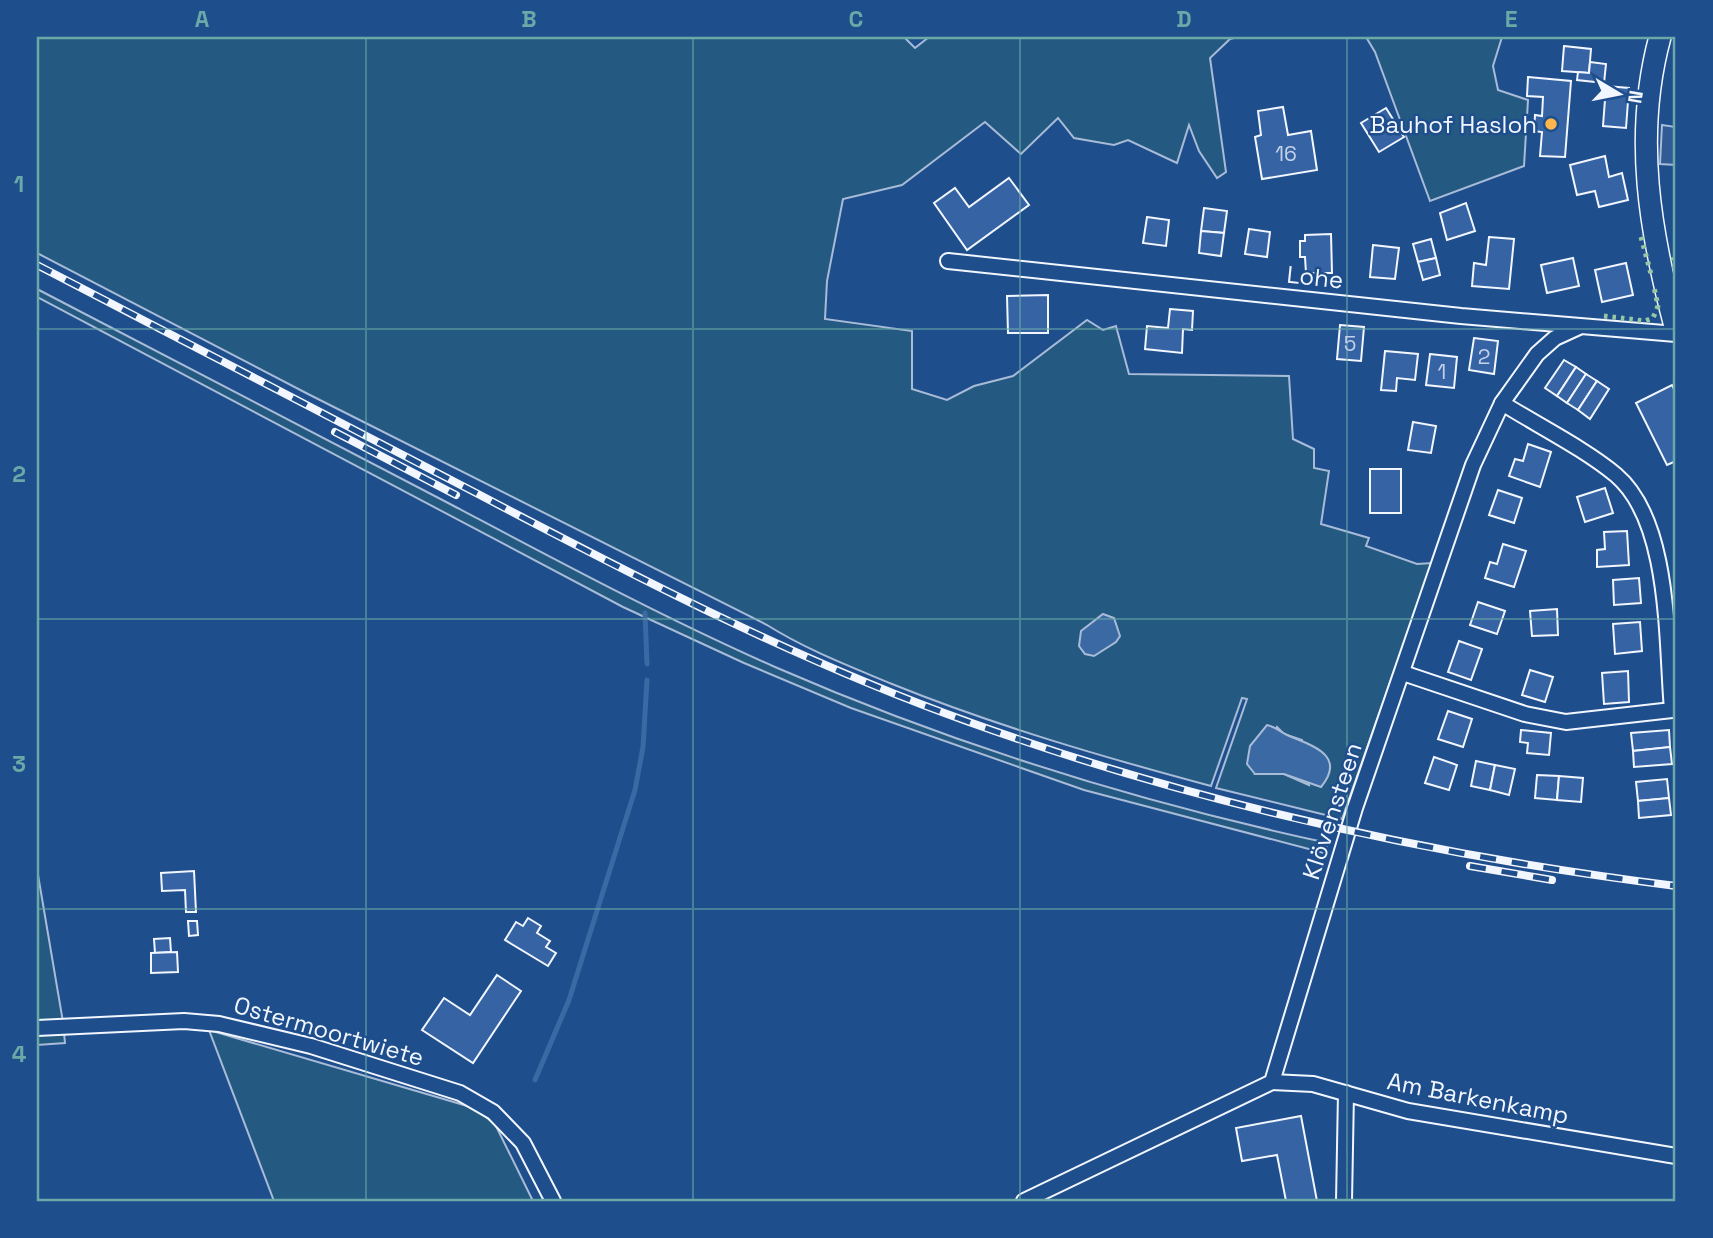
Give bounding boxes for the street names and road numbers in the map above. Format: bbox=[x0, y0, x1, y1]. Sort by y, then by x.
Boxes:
street label: Lohe bbox=[1285, 259, 1345, 295]
street label: Klövensteen bbox=[1295, 739, 1369, 883]
street label: Ostermoortwiete bbox=[230, 989, 428, 1073]
street label: Am Barkenkamp bbox=[1385, 1065, 1571, 1131]

